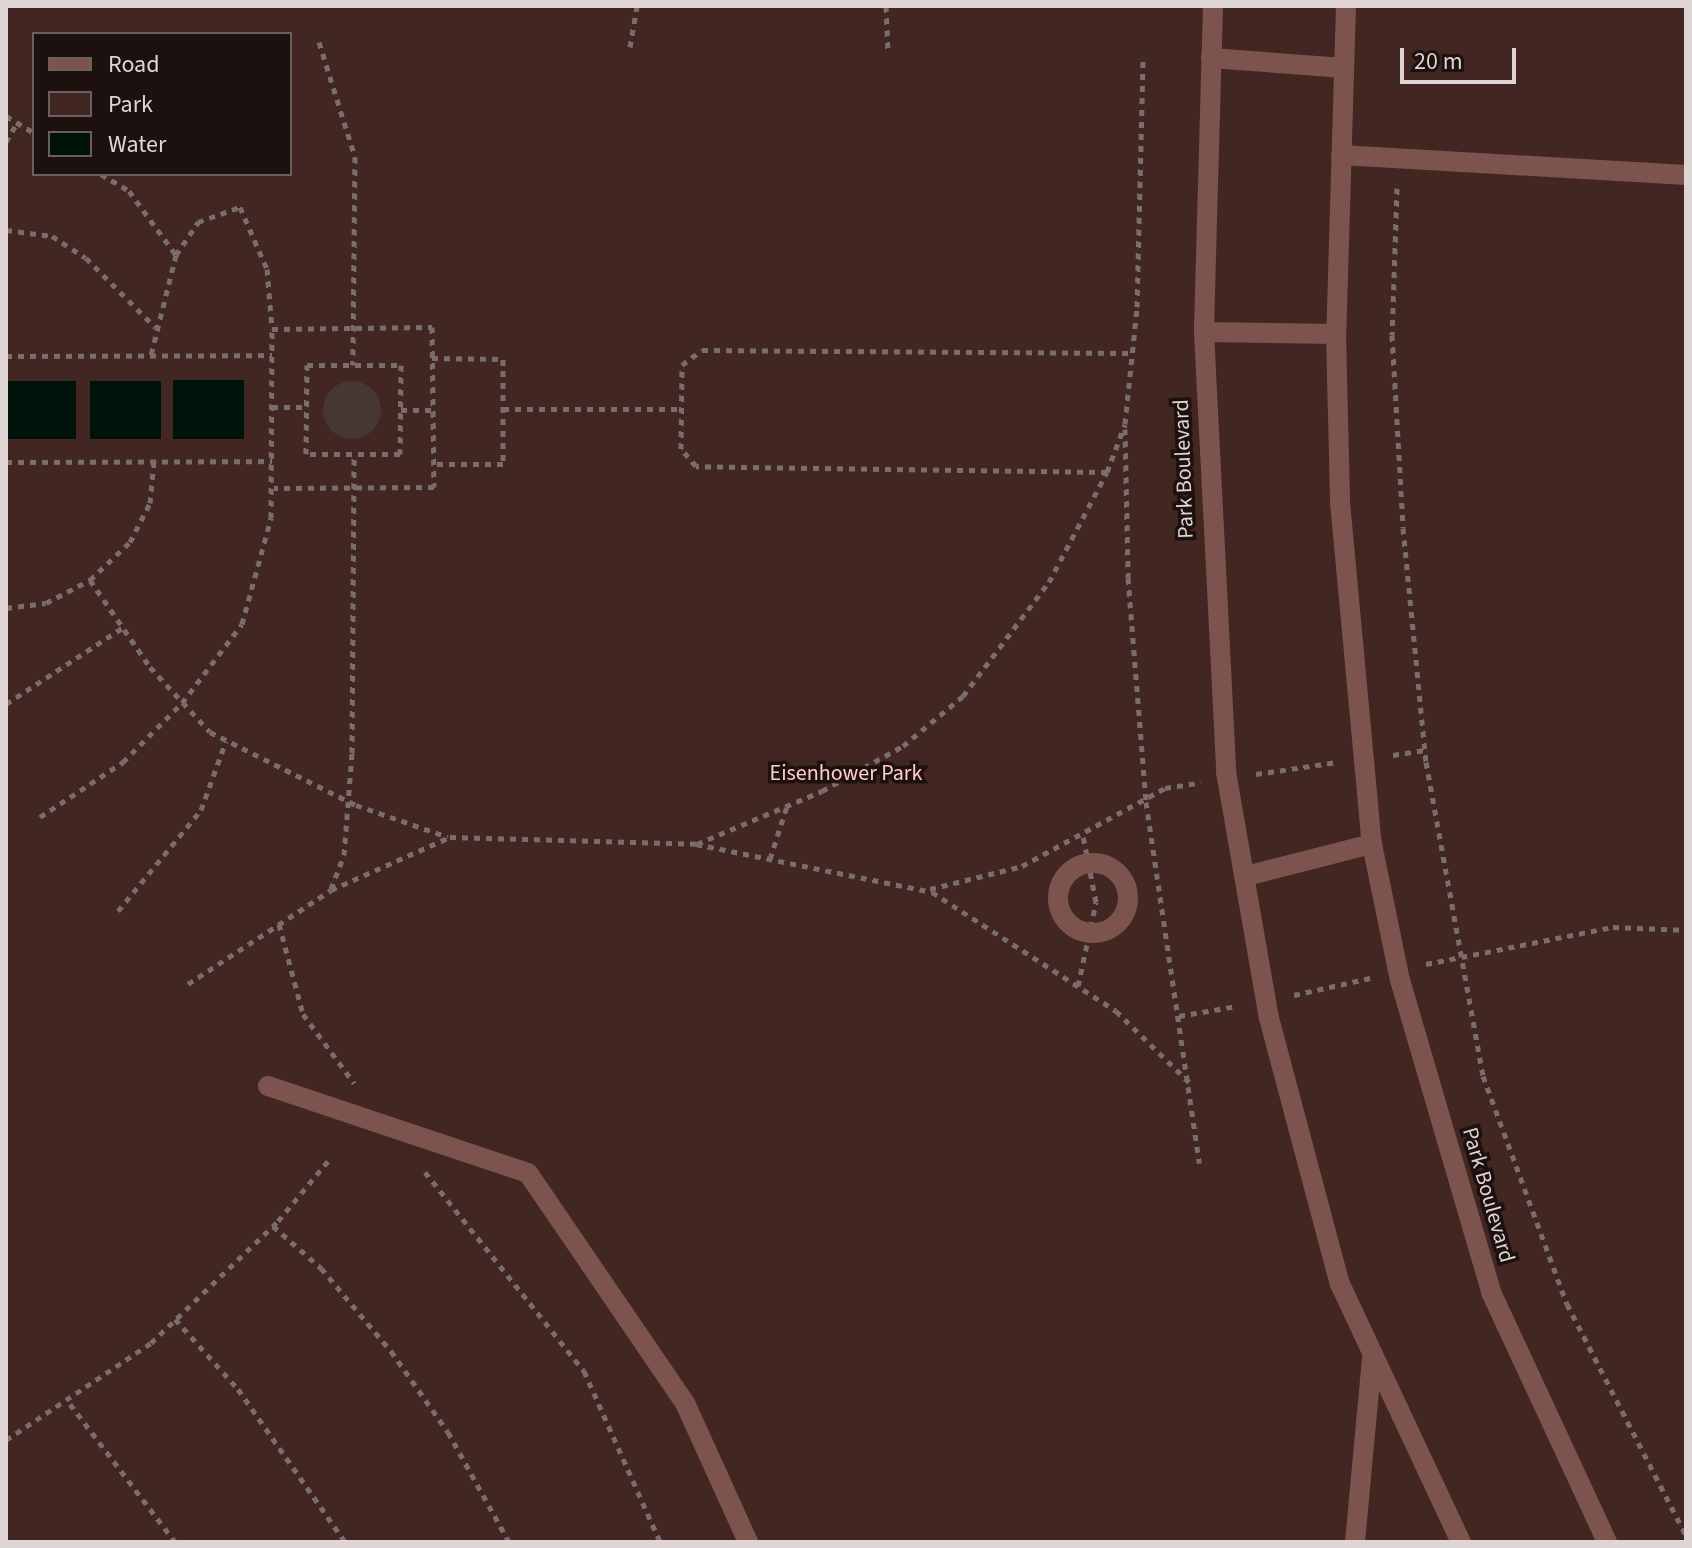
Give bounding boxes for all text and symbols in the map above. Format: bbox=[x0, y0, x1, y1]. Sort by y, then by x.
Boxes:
legend bbox=[32, 32, 292, 176]
scale bar bbox=[1404, 32, 1520, 82]
text: 20 m bbox=[1414, 44, 1463, 79]
text: Road bbox=[108, 47, 160, 82]
text: Park bbox=[108, 87, 153, 122]
text: Water bbox=[108, 127, 166, 162]
street label: Park Boulevard bbox=[1168, 399, 1200, 539]
park label: Eisenhower Park bbox=[770, 761, 922, 787]
street label: Park Boulevard bbox=[1456, 1124, 1520, 1266]

